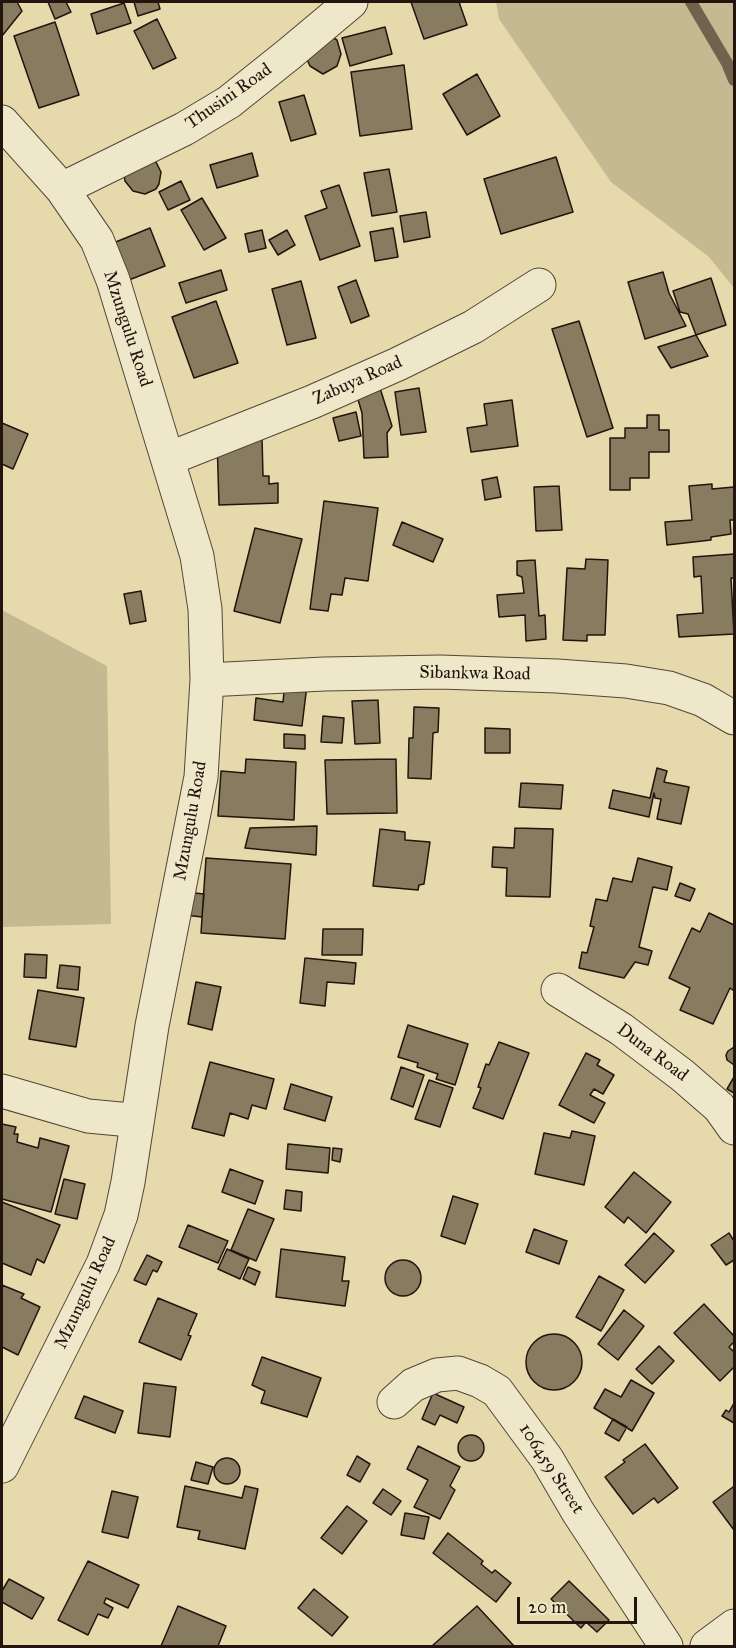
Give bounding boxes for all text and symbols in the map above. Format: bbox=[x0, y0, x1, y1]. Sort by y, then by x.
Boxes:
street label: Thusini Road bbox=[182, 59, 276, 135]
street label: Mzungulu Road bbox=[98, 268, 156, 390]
street label: Zabuya Road bbox=[310, 352, 406, 410]
street label: Sibankwa Road bbox=[419, 662, 531, 686]
street label: Mzungulu Road bbox=[170, 760, 212, 882]
street label: Duna Road bbox=[612, 1019, 692, 1087]
street label: Mzungulu Road bbox=[51, 1234, 121, 1352]
street label: 106459 Street bbox=[514, 1420, 588, 1518]
scale bar bbox=[520, 1585, 640, 1623]
text: 20 m bbox=[528, 1596, 566, 1618]

